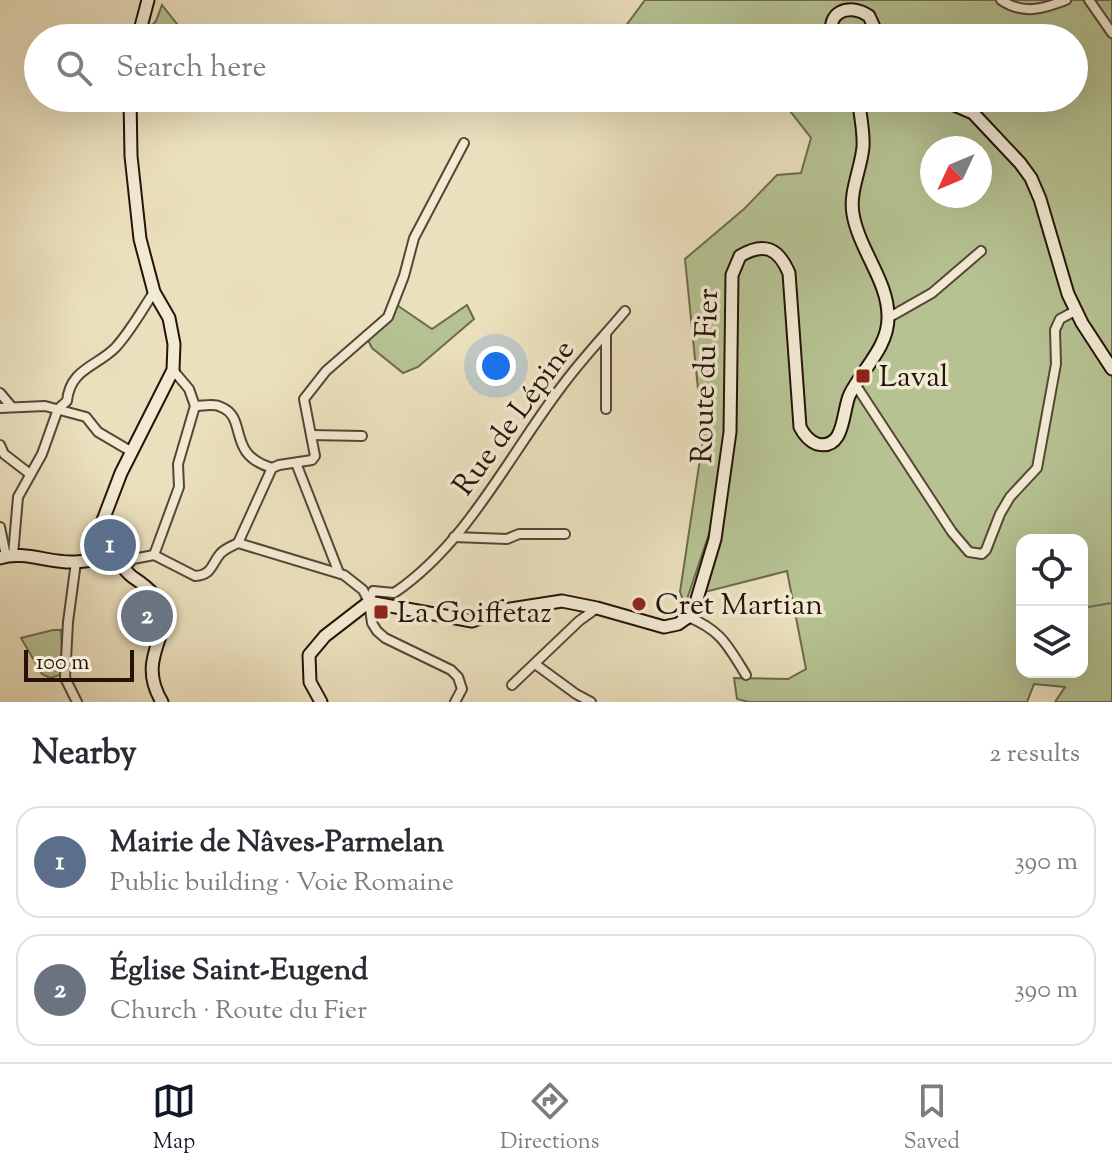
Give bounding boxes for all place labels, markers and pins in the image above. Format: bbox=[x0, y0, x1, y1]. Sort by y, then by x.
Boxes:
place label: Laval bbox=[879, 357, 948, 400]
marker: Laval bbox=[854, 367, 872, 385]
pin: 1 bbox=[84, 515, 136, 575]
place label: Cret Martian bbox=[655, 585, 823, 628]
pin: 2 bbox=[121, 586, 173, 646]
place label: La Goiffetaz bbox=[397, 593, 552, 636]
marker: Cret Martian bbox=[630, 595, 648, 613]
marker: La Goiffetaz bbox=[372, 603, 390, 621]

